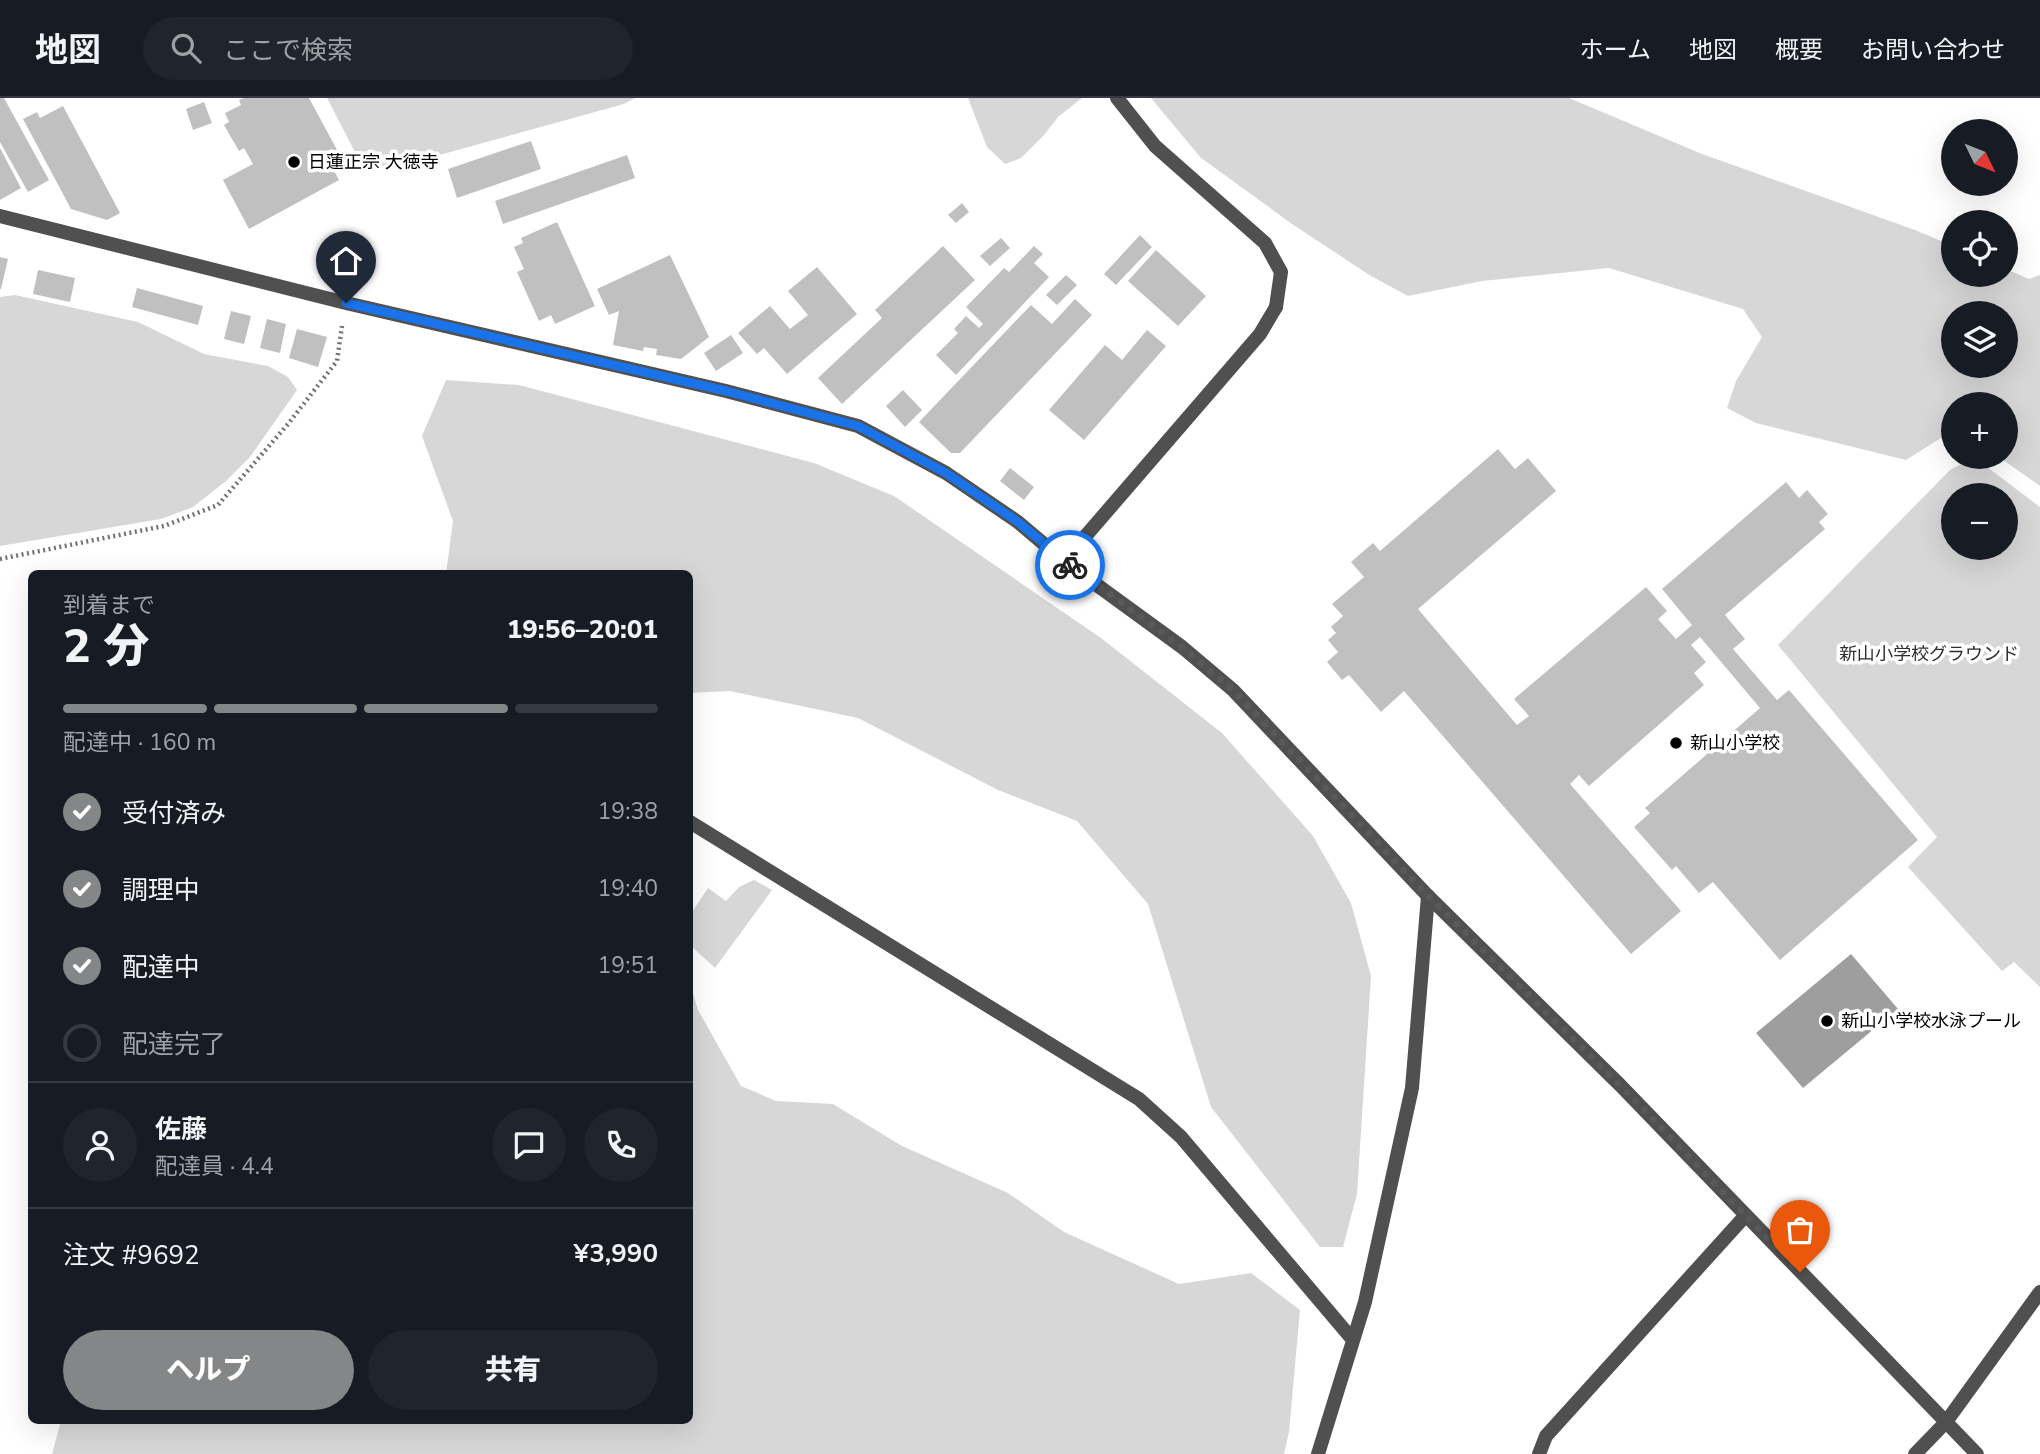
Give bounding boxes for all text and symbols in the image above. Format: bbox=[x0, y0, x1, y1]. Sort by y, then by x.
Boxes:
search box bbox=[143, 17, 633, 80]
text: 地図 bbox=[35, 28, 101, 73]
icon: search bbox=[167, 29, 205, 67]
text: ここで検索 bbox=[223, 33, 353, 68]
text: ホーム bbox=[1580, 34, 1651, 66]
text: 地図 bbox=[1689, 34, 1737, 66]
text: 概要 bbox=[1775, 34, 1823, 66]
text: お問い合わせ bbox=[1861, 34, 2005, 66]
north arrow bbox=[1941, 119, 2018, 196]
map controls bbox=[1941, 119, 2018, 560]
place label: 日蓮正宗 大徳寺 bbox=[308, 150, 439, 174]
marker: 日蓮正宗 大徳寺 bbox=[286, 154, 302, 170]
button: locate bbox=[1941, 210, 2018, 287]
pin bbox=[316, 231, 376, 303]
icon: home bbox=[327, 242, 365, 280]
button: layers bbox=[1941, 301, 2018, 378]
button: + bbox=[1941, 392, 2018, 469]
button: − bbox=[1941, 483, 2018, 560]
courier bbox=[1035, 530, 1105, 600]
icon: bike bbox=[1051, 546, 1089, 584]
text: 到着まで bbox=[63, 590, 155, 621]
text: 19:56–20:01 bbox=[507, 612, 658, 647]
text: 2 分 bbox=[63, 615, 149, 678]
park label: 新山小学校グラウンド bbox=[1839, 642, 2019, 666]
text: 配達中 · 160 m bbox=[63, 727, 216, 758]
place label: 新山小学校 bbox=[1690, 731, 1780, 755]
marker: 新山小学校 bbox=[1668, 735, 1684, 751]
icon: check bbox=[63, 793, 101, 831]
text: 受付済み bbox=[122, 796, 226, 831]
text: 19:38 bbox=[598, 796, 658, 827]
icon: check bbox=[63, 870, 101, 908]
text: 調理中 bbox=[122, 873, 200, 908]
text: 19:40 bbox=[598, 873, 658, 904]
icon: check bbox=[63, 947, 101, 985]
text: 配達中 bbox=[122, 950, 200, 985]
text: 19:51 bbox=[598, 950, 658, 981]
place label: 新山小学校水泳プール bbox=[1841, 1009, 2021, 1033]
marker: 新山小学校水泳プール bbox=[1819, 1013, 1835, 1029]
text: 配達完了 bbox=[122, 1027, 226, 1062]
button: person bbox=[63, 1108, 137, 1182]
button: chat bbox=[492, 1108, 566, 1182]
button: phone bbox=[584, 1108, 658, 1182]
text: 佐藤 bbox=[155, 1112, 207, 1147]
text: 配達員 · 4.4 bbox=[155, 1151, 274, 1182]
pin bbox=[1770, 1200, 1830, 1272]
icon: bag bbox=[1781, 1211, 1819, 1249]
text: ¥3,990 bbox=[574, 1236, 658, 1271]
text: 注文 #9692 bbox=[63, 1238, 200, 1273]
button: ヘルプ bbox=[63, 1330, 354, 1410]
button: 共有 bbox=[368, 1330, 658, 1410]

